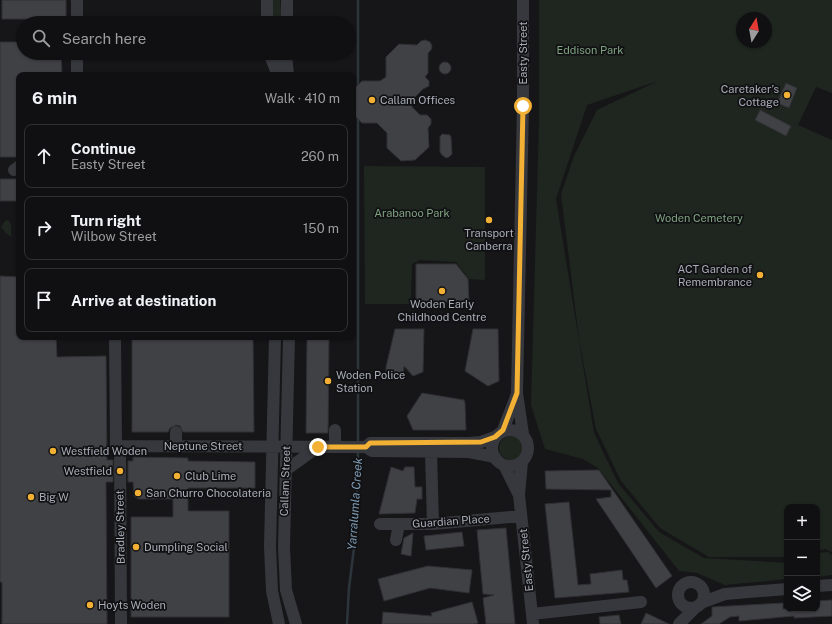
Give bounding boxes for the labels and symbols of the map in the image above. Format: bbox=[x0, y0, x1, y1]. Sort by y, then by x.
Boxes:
north arrow bbox=[736, 12, 772, 48]
street label: Easty Street bbox=[517, 21, 529, 85]
park label: Eddison Park bbox=[557, 44, 623, 56]
place label: Caretaker’s Cottage bbox=[721, 83, 779, 108]
marker: Caretaker’s Cottage bbox=[782, 90, 792, 100]
place label: Callam Offices bbox=[380, 94, 456, 106]
marker: Callam Offices bbox=[367, 95, 377, 105]
route start bbox=[514, 97, 532, 115]
park label: Arabanoo Park bbox=[374, 207, 450, 219]
park label: Woden Cemetery bbox=[655, 212, 743, 224]
marker: Transport Canberra bbox=[484, 215, 494, 225]
place label: Transport Canberra bbox=[464, 227, 514, 252]
place label: ACT Garden of Remembrance bbox=[678, 263, 753, 288]
marker: ACT Garden of Remembrance bbox=[755, 270, 765, 280]
marker: Woden Early Childhood Centre bbox=[437, 286, 447, 296]
place label: Woden Early Childhood Centre bbox=[397, 298, 487, 323]
place label: Woden Police Station bbox=[336, 369, 405, 394]
marker: Woden Police Station bbox=[323, 376, 333, 386]
route end bbox=[309, 438, 327, 456]
street label: Neptune Street bbox=[164, 440, 242, 452]
place label: Westfield Woden bbox=[61, 445, 147, 457]
marker: Westfield Woden bbox=[48, 446, 58, 456]
street label: Callam Street bbox=[278, 446, 292, 516]
water label: Yarralumla Creek bbox=[345, 457, 365, 551]
place label: Westfield bbox=[64, 465, 112, 477]
marker: Westfield bbox=[115, 466, 125, 476]
place label: Club Lime bbox=[185, 470, 236, 482]
marker: Club Lime bbox=[172, 471, 182, 481]
place label: San Churro Chocolateria bbox=[146, 487, 271, 499]
marker: San Churro Chocolateria bbox=[133, 488, 143, 498]
street label: Bradley Street bbox=[113, 490, 127, 564]
place label: Big W bbox=[39, 491, 69, 503]
marker: Big W bbox=[26, 492, 36, 502]
street label: Guardian Place bbox=[412, 512, 490, 530]
street label: Easty Street bbox=[517, 528, 535, 592]
place label: Dumpling Social bbox=[144, 541, 228, 553]
marker: Dumpling Social bbox=[131, 542, 141, 552]
place label: Hoyts Woden bbox=[98, 599, 166, 611]
marker: Hoyts Woden bbox=[85, 600, 95, 610]

